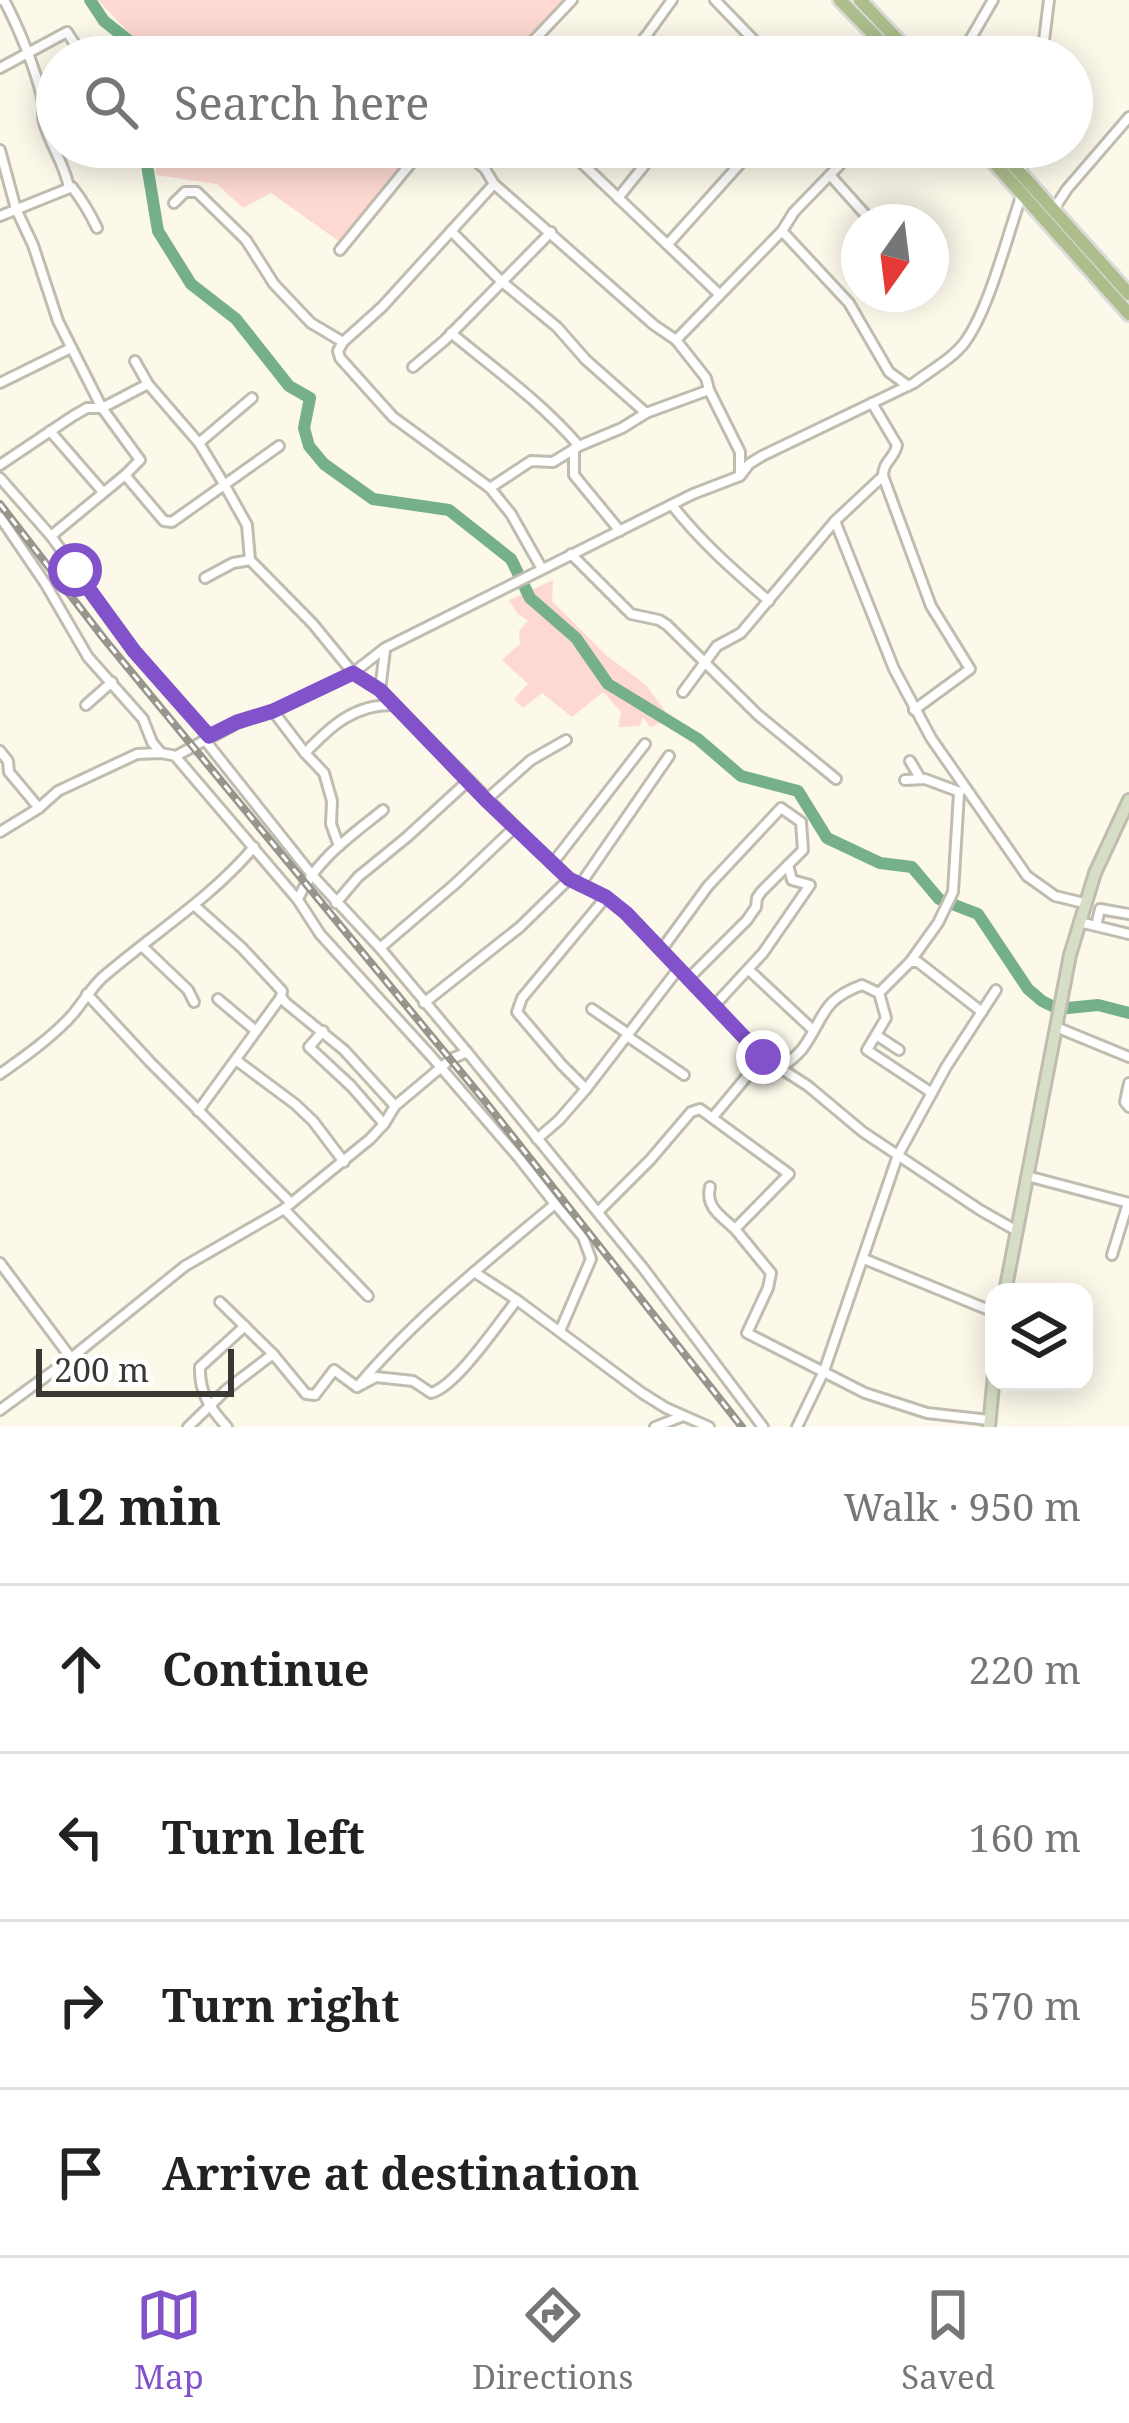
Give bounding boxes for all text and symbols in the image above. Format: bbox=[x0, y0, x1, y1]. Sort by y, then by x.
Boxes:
search box bbox=[36, 36, 1093, 168]
icon: search bbox=[78, 69, 144, 135]
text: Search here bbox=[174, 72, 429, 133]
north arrow bbox=[841, 204, 949, 312]
route start bbox=[48, 543, 102, 597]
route end bbox=[736, 1030, 790, 1084]
map controls bbox=[985, 1283, 1093, 1391]
button: layers bbox=[985, 1283, 1093, 1391]
scale bar bbox=[36, 1343, 234, 1396]
text: 200 m bbox=[54, 1347, 149, 1392]
text: 12 min bbox=[48, 1470, 221, 1540]
text: Walk · 950 m bbox=[844, 1479, 1081, 1532]
icon: ahead bbox=[48, 1636, 114, 1702]
text: Continue bbox=[162, 1638, 370, 1699]
text: 220 m bbox=[969, 1642, 1081, 1695]
icon: left bbox=[48, 1804, 114, 1870]
text: Turn left bbox=[162, 1806, 365, 1867]
text: 160 m bbox=[969, 1810, 1081, 1863]
icon: right bbox=[48, 1972, 114, 2038]
text: Turn right bbox=[162, 1974, 399, 2035]
text: 570 m bbox=[969, 1978, 1081, 2031]
icon: arrive bbox=[48, 2140, 114, 2206]
text: Arrive at destination bbox=[162, 2142, 640, 2203]
tab: Map bbox=[134, 2282, 204, 2399]
tab: Directions bbox=[472, 2282, 633, 2399]
tab: Saved bbox=[901, 2282, 995, 2399]

